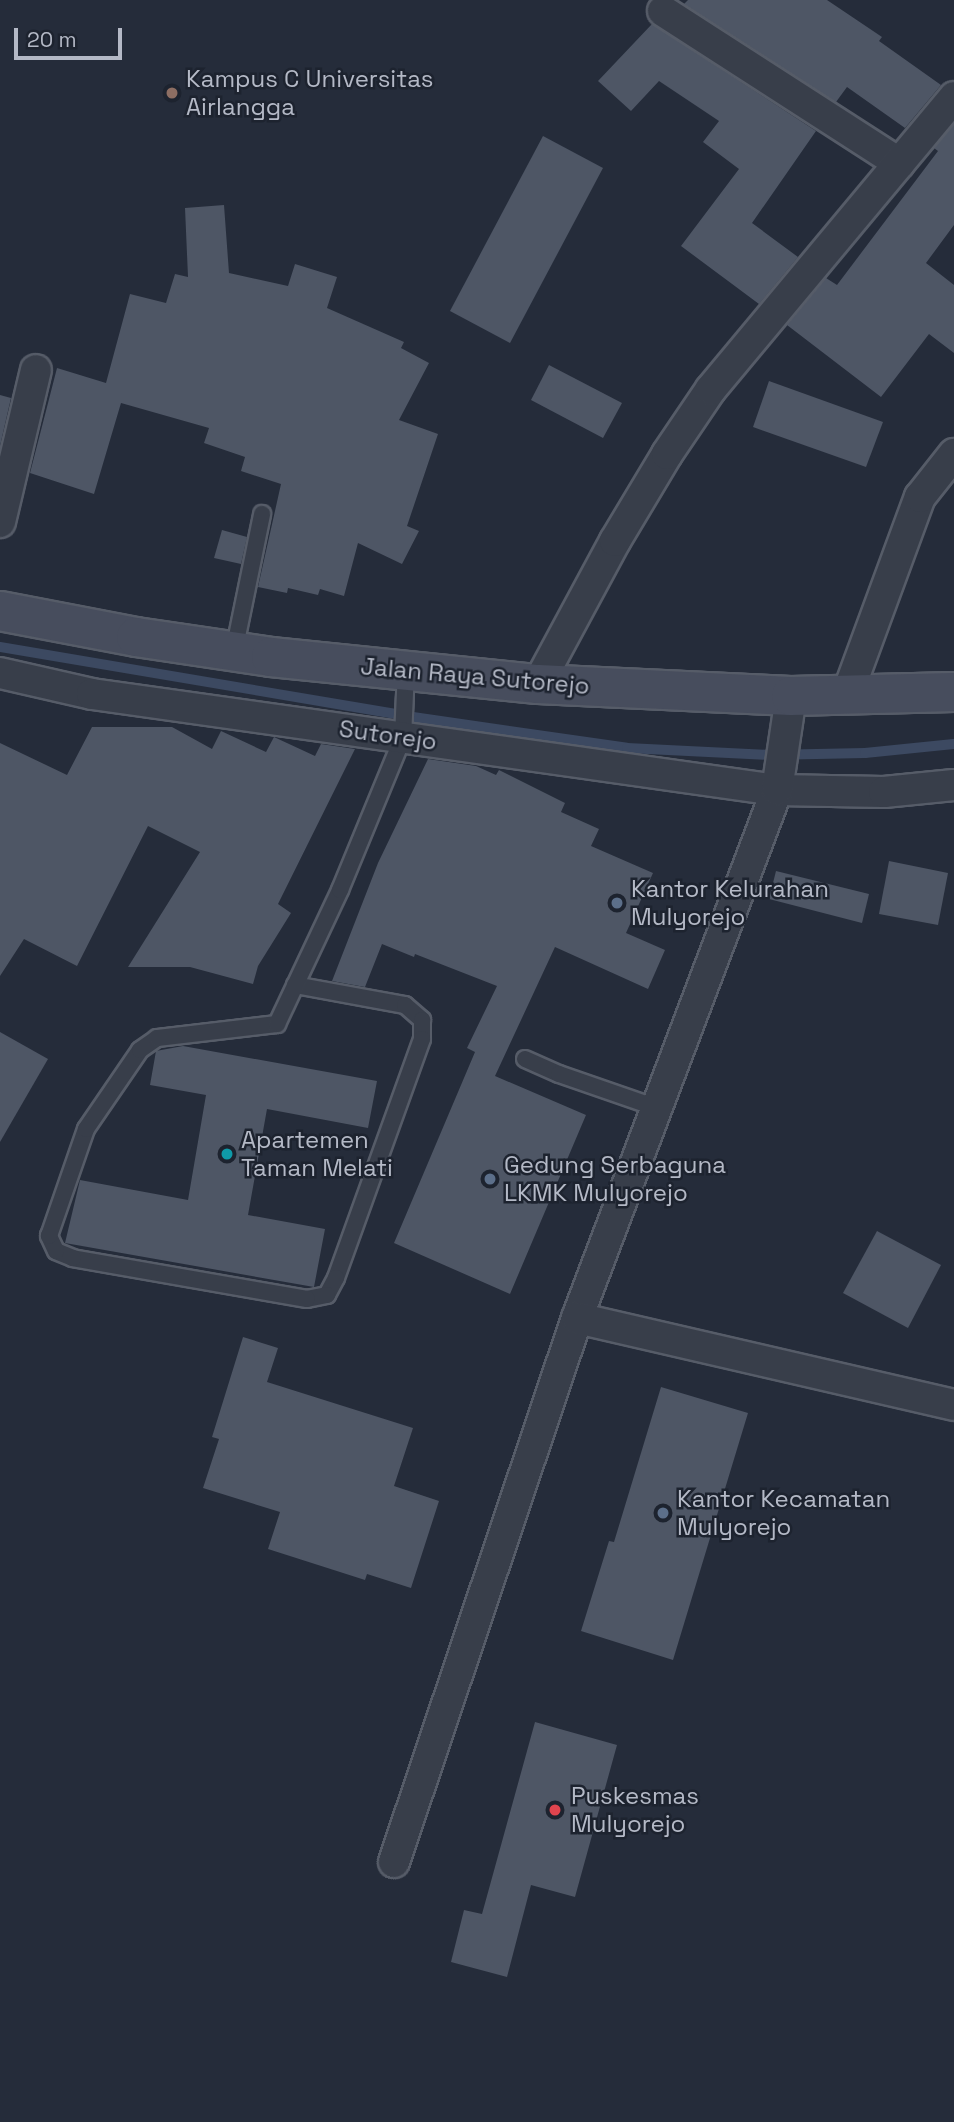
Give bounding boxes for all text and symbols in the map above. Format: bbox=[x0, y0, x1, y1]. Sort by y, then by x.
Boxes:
scale bar bbox=[18, 14, 126, 58]
text: 20 m bbox=[27, 26, 77, 53]
place label: Kampus C Universitas Airlangga bbox=[186, 65, 434, 121]
marker: Kampus C Universitas Airlangga bbox=[164, 85, 180, 101]
street label: Jalan Raya Sutorejo bbox=[359, 652, 591, 700]
street label: Sutorejo bbox=[337, 714, 439, 756]
place label: Kantor Kelurahan Mulyorejo bbox=[631, 875, 829, 931]
marker: Kantor Kelurahan Mulyorejo bbox=[609, 895, 625, 911]
place label: Apartemen Taman Melati bbox=[241, 1126, 393, 1182]
marker: Apartemen Taman Melati bbox=[219, 1146, 235, 1162]
place label: Gedung Serbaguna LKMK Mulyorejo bbox=[504, 1151, 726, 1207]
marker: Gedung Serbaguna LKMK Mulyorejo bbox=[482, 1171, 498, 1187]
place label: Kantor Kecamatan Mulyorejo bbox=[677, 1485, 890, 1541]
marker: Kantor Kecamatan Mulyorejo bbox=[655, 1505, 671, 1521]
place label: Puskesmas Mulyorejo bbox=[571, 1782, 699, 1838]
marker: Puskesmas Mulyorejo bbox=[545, 1800, 565, 1820]

